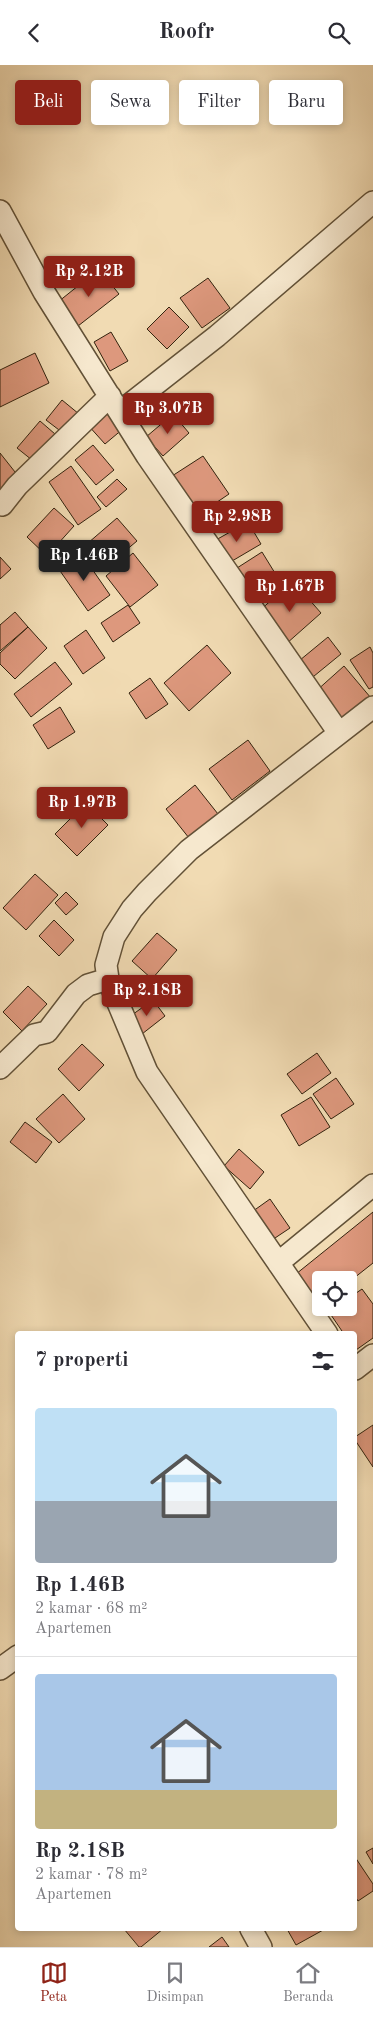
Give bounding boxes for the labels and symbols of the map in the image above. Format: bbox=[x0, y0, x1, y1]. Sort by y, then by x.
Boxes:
pin: Rp 2.12B bbox=[37, 255, 141, 298]
pin: Rp 3.07B bbox=[116, 393, 220, 435]
pin: Rp 2.98B bbox=[185, 501, 289, 543]
pin: Rp 1.46B bbox=[32, 539, 136, 582]
pin: Rp 1.67B bbox=[238, 571, 342, 613]
pin: Rp 1.97B bbox=[30, 787, 134, 829]
pin: Rp 2.18B bbox=[95, 975, 199, 1017]

